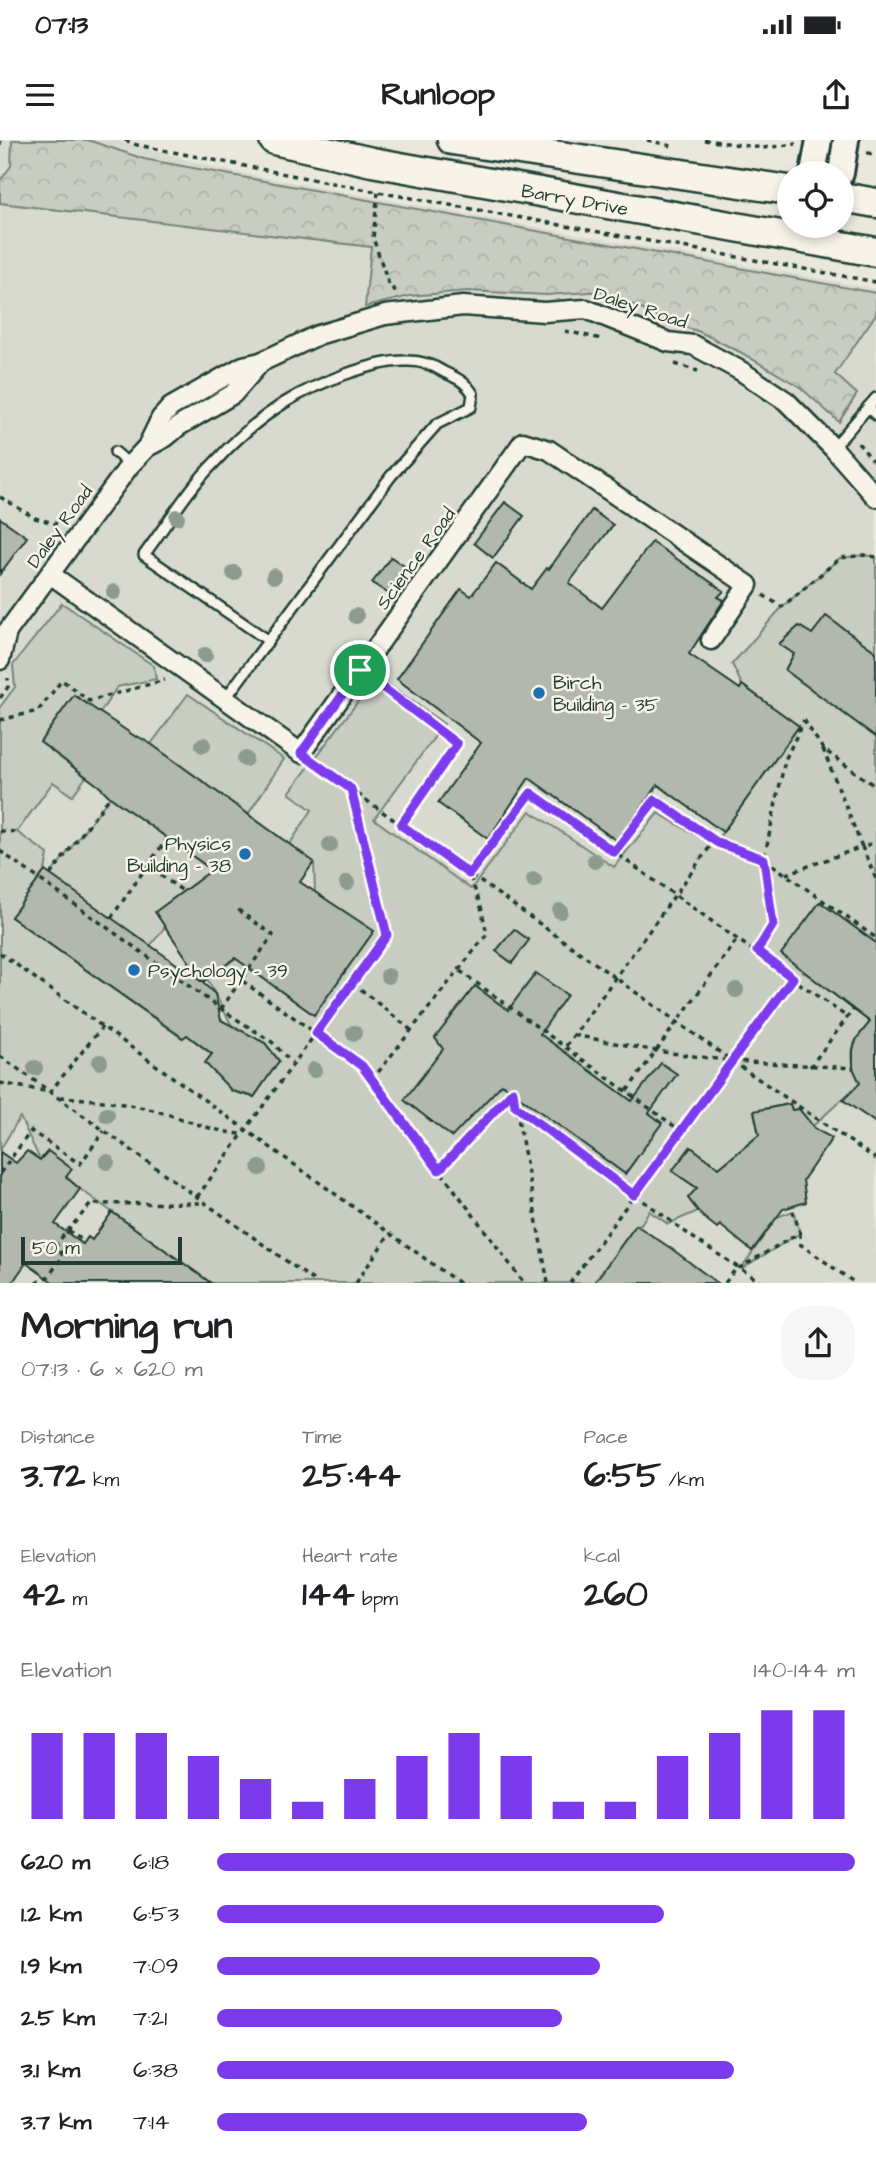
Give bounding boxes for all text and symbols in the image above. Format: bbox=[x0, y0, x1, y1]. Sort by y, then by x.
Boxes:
text: 07:13 bbox=[35, 7, 88, 43]
text: Runloop bbox=[381, 72, 495, 117]
icon: menu bbox=[21, 76, 59, 114]
icon: share bbox=[817, 76, 855, 114]
map controls bbox=[777, 161, 854, 238]
button: locate bbox=[777, 161, 854, 238]
street label: Barry Drive bbox=[519, 178, 630, 224]
street label: Daley Road bbox=[590, 281, 691, 337]
street label: Daley Road bbox=[21, 480, 101, 575]
street label: Science Road bbox=[370, 502, 463, 616]
pin bbox=[330, 640, 390, 700]
icon: arrive bbox=[341, 651, 379, 689]
place label: Birch Building - 35 bbox=[553, 670, 659, 720]
marker: Birch Building - 35 bbox=[531, 685, 547, 701]
place label: Physics Building - 38 bbox=[127, 831, 231, 881]
marker: Physics Building - 38 bbox=[237, 846, 253, 862]
place label: Psychology - 39 bbox=[148, 958, 288, 986]
marker: Psychology - 39 bbox=[126, 962, 142, 978]
scale bar bbox=[21, 1234, 182, 1266]
text: 50 m bbox=[32, 1235, 80, 1262]
text: Morning run bbox=[21, 1301, 233, 1353]
button: share bbox=[781, 1306, 855, 1380]
text: 07:13 · 6 × 620 m bbox=[21, 1353, 203, 1385]
text: Distance bbox=[21, 1424, 95, 1451]
text: Time bbox=[302, 1424, 342, 1451]
text: Pace bbox=[584, 1424, 628, 1451]
text: 3.72 bbox=[21, 1451, 85, 1500]
text: 25:44 bbox=[302, 1451, 401, 1500]
text: 6:55 bbox=[584, 1451, 661, 1500]
text: km bbox=[85, 1467, 119, 1494]
text: /km bbox=[661, 1467, 704, 1494]
text: Elevation bbox=[21, 1543, 96, 1570]
text: Heart rate bbox=[302, 1543, 398, 1570]
text: kcal bbox=[584, 1543, 620, 1570]
text: 42 bbox=[21, 1570, 65, 1619]
text: 144 bbox=[302, 1570, 354, 1619]
text: 260 bbox=[584, 1570, 648, 1619]
text: m bbox=[65, 1586, 87, 1613]
text: bpm bbox=[354, 1586, 398, 1613]
text: Elevation bbox=[21, 1654, 112, 1686]
text: 140–144 m bbox=[753, 1654, 855, 1686]
text: 620 m bbox=[21, 1846, 90, 1878]
text: 6:18 bbox=[133, 1846, 169, 1878]
text: 1.2 km bbox=[21, 1898, 82, 1930]
text: 6:53 bbox=[133, 1898, 179, 1930]
text: 1.9 km bbox=[21, 1950, 82, 1982]
text: 7:09 bbox=[133, 1950, 179, 1982]
text: 2.5 km bbox=[21, 2002, 95, 2034]
text: 7:21 bbox=[133, 2002, 167, 2034]
text: 3.1 km bbox=[21, 2054, 80, 2086]
text: 6:38 bbox=[133, 2054, 178, 2086]
text: 3.7 km bbox=[21, 2106, 91, 2138]
text: 7:14 bbox=[133, 2106, 170, 2138]

